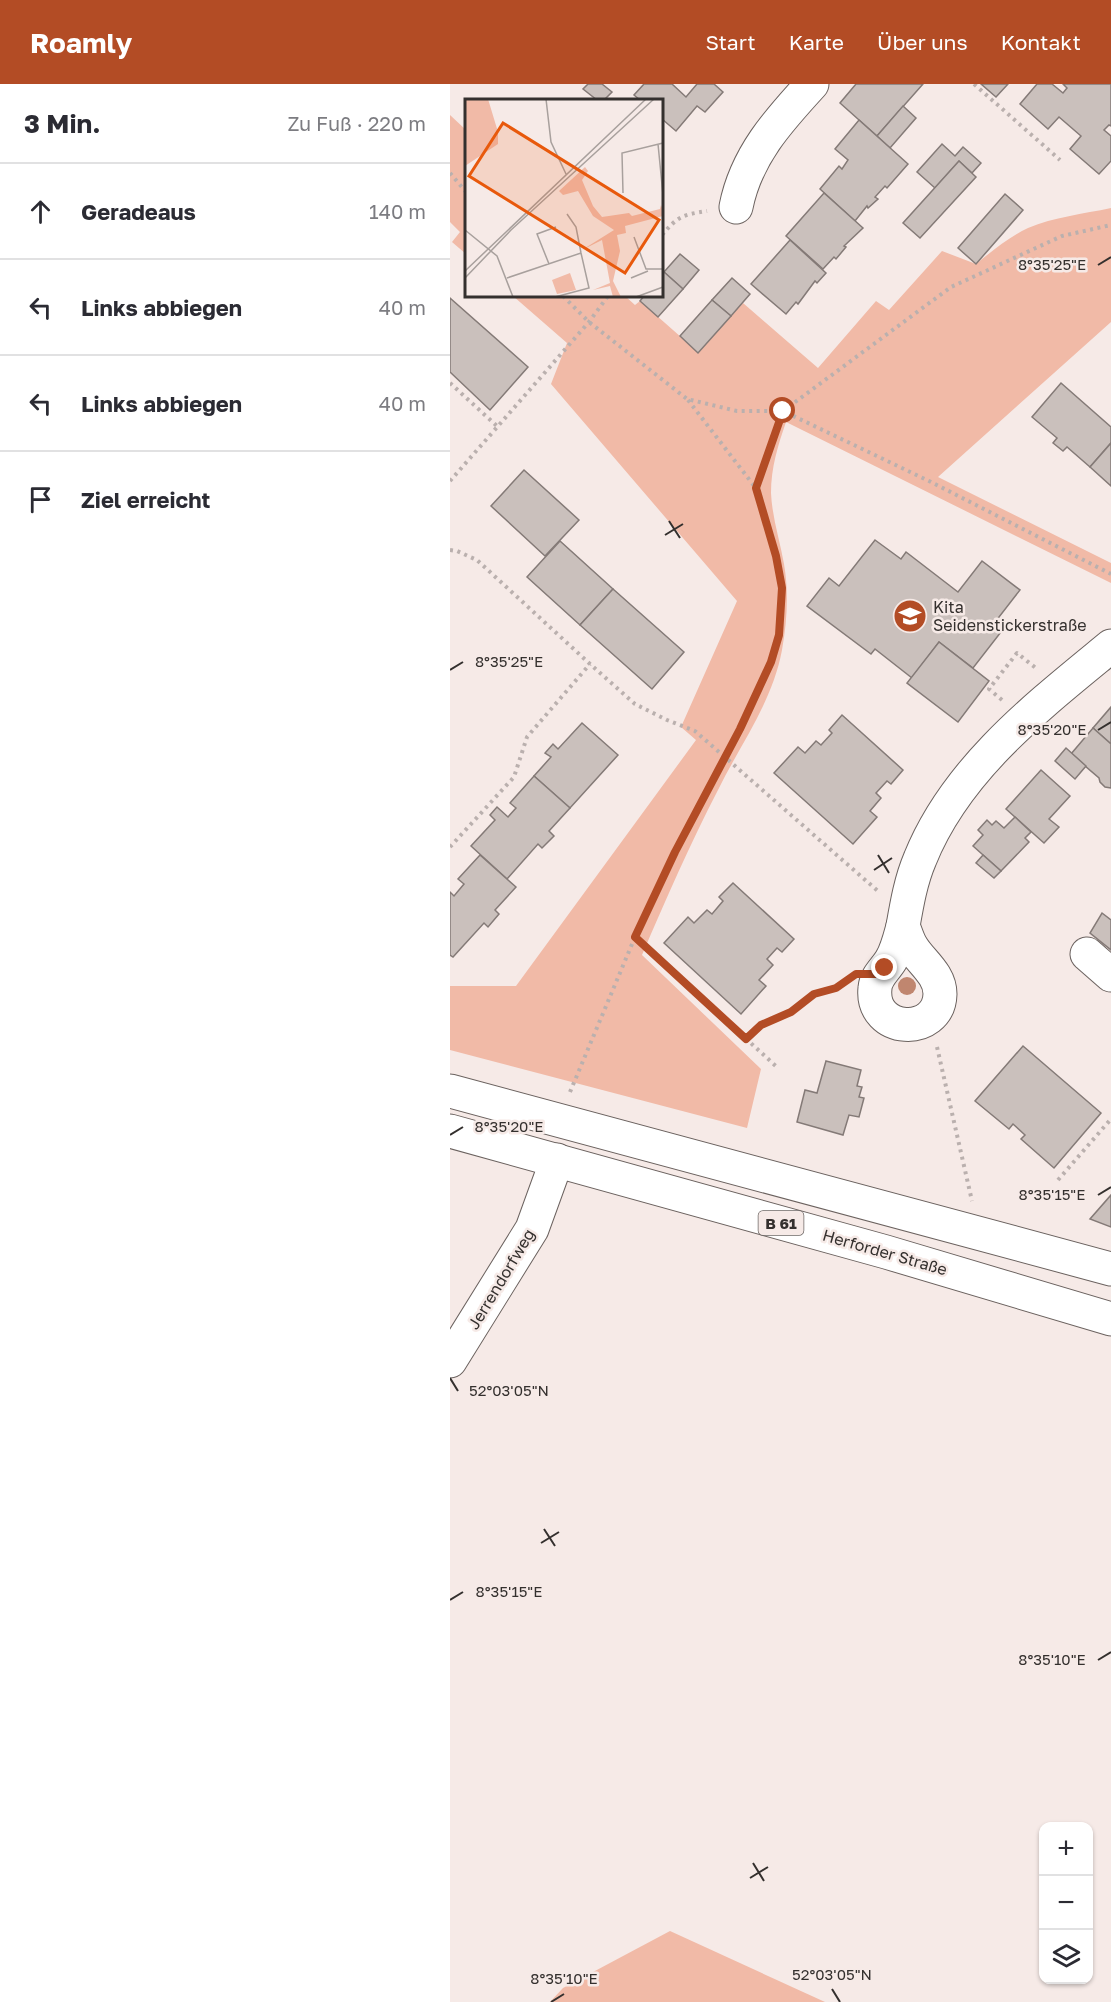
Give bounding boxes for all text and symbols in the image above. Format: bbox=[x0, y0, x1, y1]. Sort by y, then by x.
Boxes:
text: Roamly bbox=[30, 26, 132, 59]
text: Start bbox=[705, 29, 756, 55]
text: Karte bbox=[789, 29, 844, 55]
text: Über uns bbox=[877, 29, 968, 55]
text: Kontakt bbox=[1001, 29, 1081, 55]
inset map bbox=[465, 99, 663, 297]
text: 3 Min. bbox=[24, 108, 101, 139]
text: Zu Fuß · 220 m bbox=[287, 111, 426, 135]
icon: ahead bbox=[24, 195, 57, 228]
text: Geradeaus bbox=[81, 198, 196, 225]
text: 140 m bbox=[369, 199, 426, 223]
text: 8°35'25"E bbox=[1018, 255, 1086, 273]
icon: left bbox=[24, 291, 57, 324]
text: Links abbiegen bbox=[81, 294, 242, 321]
text: 40 m bbox=[379, 295, 426, 319]
icon: left bbox=[24, 387, 57, 420]
text: Links abbiegen bbox=[81, 390, 242, 417]
text: 40 m bbox=[379, 391, 426, 415]
route start bbox=[769, 397, 795, 423]
icon: arrive bbox=[24, 483, 57, 516]
text: Ziel erreicht bbox=[81, 486, 210, 513]
place label: Kita Seidenstickerstraße bbox=[933, 597, 1086, 635]
school or university icon: Kita Seidenstickerstraße bbox=[892, 598, 928, 634]
text: 8°35'25"E bbox=[475, 652, 543, 670]
text: 8°35'20"E bbox=[1018, 720, 1086, 738]
route end bbox=[871, 954, 897, 980]
text: 8°35'20"E bbox=[475, 1117, 543, 1135]
text: 8°35'15"E bbox=[1019, 1185, 1085, 1203]
road number: B 61 bbox=[758, 1211, 804, 1235]
street label: Jerrendorfweg bbox=[463, 1225, 539, 1333]
street label: Herforder Straße bbox=[820, 1225, 950, 1279]
text: 52°03'05"N bbox=[469, 1381, 549, 1399]
text: 8°35'15"E bbox=[476, 1582, 542, 1600]
text: 8°35'10"E bbox=[1018, 1650, 1086, 1668]
map controls bbox=[1039, 1822, 1093, 1984]
button: + bbox=[1039, 1822, 1093, 1876]
button: − bbox=[1039, 1876, 1093, 1930]
button: layers bbox=[1039, 1930, 1093, 1984]
text: 52°03'05"N bbox=[792, 1965, 872, 1983]
text: 8°35'10"E bbox=[530, 1969, 598, 1987]

